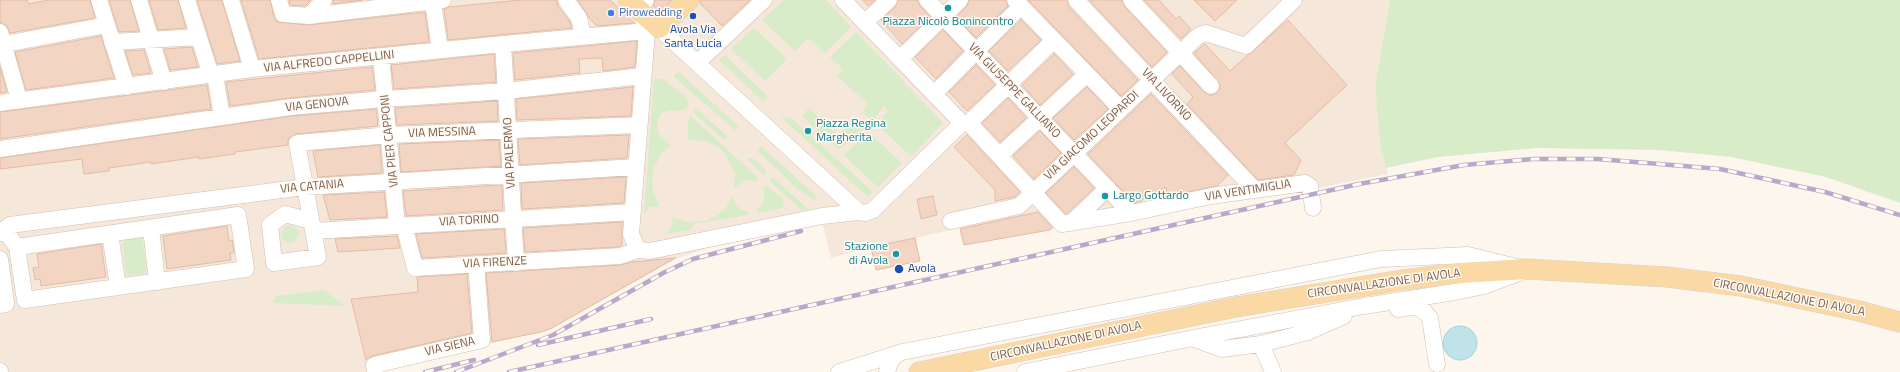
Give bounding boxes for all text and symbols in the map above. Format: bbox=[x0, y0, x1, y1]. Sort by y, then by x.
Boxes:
marker: Piazza Nicolò Bonincontro bbox=[943, 3, 953, 13]
place label: Pirowedding bbox=[619, 6, 682, 20]
marker: Pirowedding bbox=[606, 8, 616, 18]
marker: Avola Via Santa Lucia bbox=[688, 11, 698, 21]
place label: Piazza Nicolò Bonincontro bbox=[882, 15, 1014, 29]
place label: Avola Via Santa Lucia bbox=[664, 23, 722, 51]
street label: VIA GIUSEPPE GALLIANO bbox=[965, 40, 1063, 142]
street label: VIA ALFREDO CAPPELLINI bbox=[263, 48, 395, 76]
street label: VIA LIVORNO bbox=[1138, 66, 1194, 124]
street label: VIA GIACOMO LEOPARDI bbox=[1042, 88, 1142, 184]
street label: VIA PIER CAPPONI bbox=[378, 94, 402, 188]
street label: VIA GENOVA bbox=[285, 95, 349, 115]
street label: VIA PALERMO bbox=[501, 117, 519, 189]
place label: Piazza Regina Margherita bbox=[816, 117, 886, 145]
street label: VIA MESSINA bbox=[408, 125, 476, 141]
marker: Piazza Regina Margherita bbox=[803, 126, 813, 136]
street label: VIA CATANIA bbox=[280, 177, 344, 197]
street label: VIA VENTIMIGLIA bbox=[1204, 177, 1292, 205]
place label: Largo Gottardo bbox=[1113, 189, 1189, 203]
marker: Largo Gottardo bbox=[1100, 191, 1110, 201]
street label: VIA TORINO bbox=[439, 212, 499, 230]
place label: Stazione di Avola bbox=[844, 240, 888, 268]
marker: Stazione di Avola bbox=[891, 249, 901, 259]
street label: VIA FIRENZE bbox=[463, 254, 527, 272]
place label: Avola bbox=[908, 262, 936, 276]
marker: Avola bbox=[893, 263, 905, 275]
street label: CIRCONVALLAZIONE DI AVOLA bbox=[1307, 266, 1461, 302]
street label: CIRCONVALLAZIONE DI AVOLA bbox=[1712, 276, 1866, 320]
street label: CIRCONVALLAZIONE DI AVOLA bbox=[989, 319, 1143, 365]
street label: VIA SIENA bbox=[423, 334, 477, 360]

